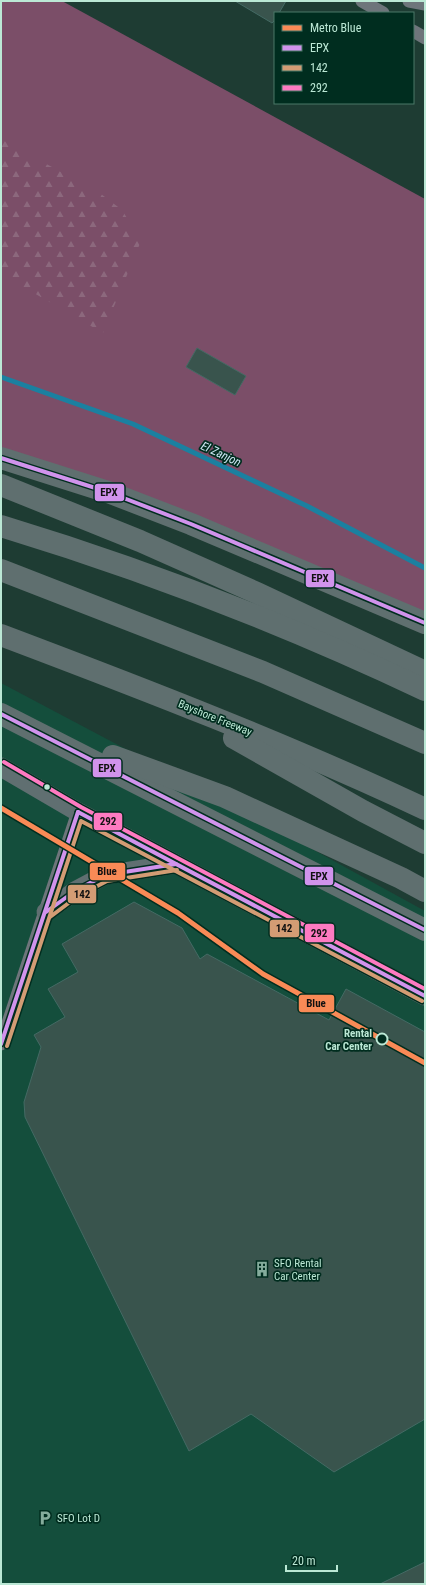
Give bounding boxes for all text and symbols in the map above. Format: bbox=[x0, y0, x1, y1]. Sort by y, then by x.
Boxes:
legend bbox=[274, 12, 414, 104]
text: Metro Blue bbox=[310, 21, 362, 35]
text: EPX bbox=[310, 41, 329, 55]
text: 142 bbox=[310, 61, 328, 75]
text: 292 bbox=[310, 81, 328, 95]
water label: El Zanjon bbox=[199, 439, 244, 469]
line badge: EPX bbox=[94, 483, 125, 502]
text: EPX bbox=[100, 486, 118, 499]
line badge: EPX bbox=[305, 569, 335, 588]
text: EPX bbox=[311, 572, 329, 585]
street label: Bayshore Freeway bbox=[176, 697, 254, 739]
line badge: EPX bbox=[92, 758, 122, 778]
text: EPX bbox=[98, 762, 116, 775]
unlabelled marker bbox=[42, 782, 52, 792]
line badge: 292 bbox=[93, 812, 123, 831]
text: 292 bbox=[100, 815, 117, 828]
line badge: Blue bbox=[89, 862, 126, 881]
text: Blue bbox=[97, 865, 117, 878]
line badge: EPX bbox=[304, 866, 334, 886]
text: EPX bbox=[310, 870, 328, 883]
line badge: 142 bbox=[67, 884, 97, 904]
text: 142 bbox=[74, 888, 91, 901]
line badge: 142 bbox=[269, 919, 300, 938]
text: 142 bbox=[276, 922, 293, 935]
line badge: 292 bbox=[304, 923, 335, 943]
text: 292 bbox=[311, 927, 328, 940]
line badge: Blue bbox=[298, 994, 335, 1013]
text: Blue bbox=[306, 997, 326, 1010]
place label: Rental Car Center bbox=[325, 1027, 372, 1053]
marker: Rental Car Center bbox=[375, 1032, 389, 1046]
place label: SFO Rental Car Center bbox=[274, 1257, 322, 1283]
building icon: SFO Rental Car Center bbox=[253, 1260, 271, 1278]
parking icon: SFO Lot D bbox=[36, 1509, 54, 1527]
place label: SFO Lot D bbox=[57, 1512, 100, 1525]
scale bar bbox=[286, 1547, 337, 1573]
text: 20 m bbox=[292, 1554, 316, 1568]

